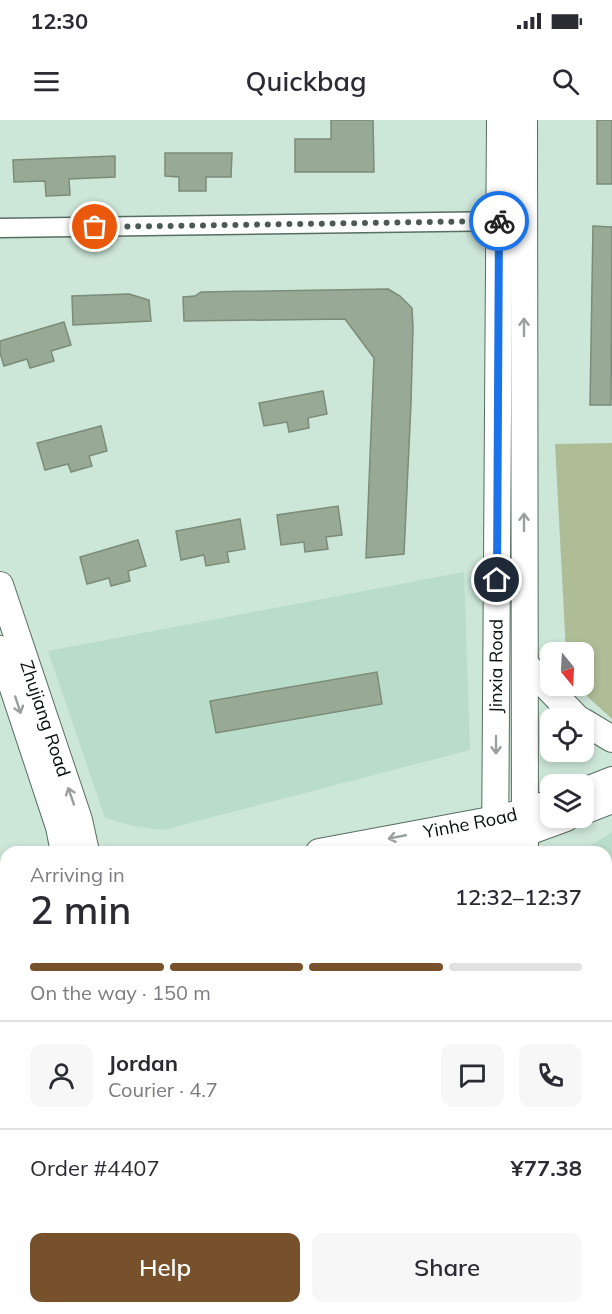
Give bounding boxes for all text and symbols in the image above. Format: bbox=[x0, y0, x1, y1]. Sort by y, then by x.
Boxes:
text: 12:30 bbox=[30, 7, 88, 35]
text: Quickbag bbox=[246, 64, 366, 98]
icon: menu bbox=[30, 65, 63, 98]
icon: search bbox=[549, 65, 582, 98]
courier bbox=[469, 191, 529, 251]
pin bbox=[69, 201, 120, 252]
icon: bike bbox=[483, 205, 516, 238]
icon: bag bbox=[78, 210, 111, 243]
one-way arrow bbox=[518, 317, 530, 337]
one-way arrow bbox=[518, 512, 530, 532]
pin bbox=[471, 554, 522, 605]
icon: home bbox=[480, 563, 513, 596]
street label: Jinxia Road bbox=[484, 619, 508, 713]
north arrow bbox=[540, 642, 594, 696]
map controls bbox=[540, 642, 594, 828]
street label: Zhujiang Road bbox=[15, 657, 76, 780]
one-way arrow bbox=[14, 695, 25, 714]
button: locate bbox=[540, 708, 594, 762]
one-way arrow bbox=[490, 735, 502, 755]
button: layers bbox=[540, 774, 594, 828]
one-way arrow bbox=[65, 787, 76, 806]
street label: Yinhe Road bbox=[420, 802, 519, 843]
one-way arrow bbox=[388, 832, 407, 843]
text: Arriving in bbox=[30, 862, 125, 887]
text: 12:32–12:37 bbox=[455, 883, 582, 911]
text: 2 min bbox=[30, 885, 131, 934]
text: On the way · 150 m bbox=[30, 980, 211, 1005]
button: person bbox=[30, 1044, 93, 1107]
button: chat bbox=[441, 1044, 504, 1107]
button: phone bbox=[519, 1044, 582, 1107]
text: Jordan bbox=[108, 1049, 178, 1077]
text: Courier · 4.7 bbox=[108, 1077, 218, 1102]
text: Order #4407 bbox=[30, 1154, 160, 1182]
text: ¥77.38 bbox=[511, 1154, 582, 1182]
button: Help bbox=[30, 1233, 300, 1302]
button: Share bbox=[312, 1233, 582, 1302]

